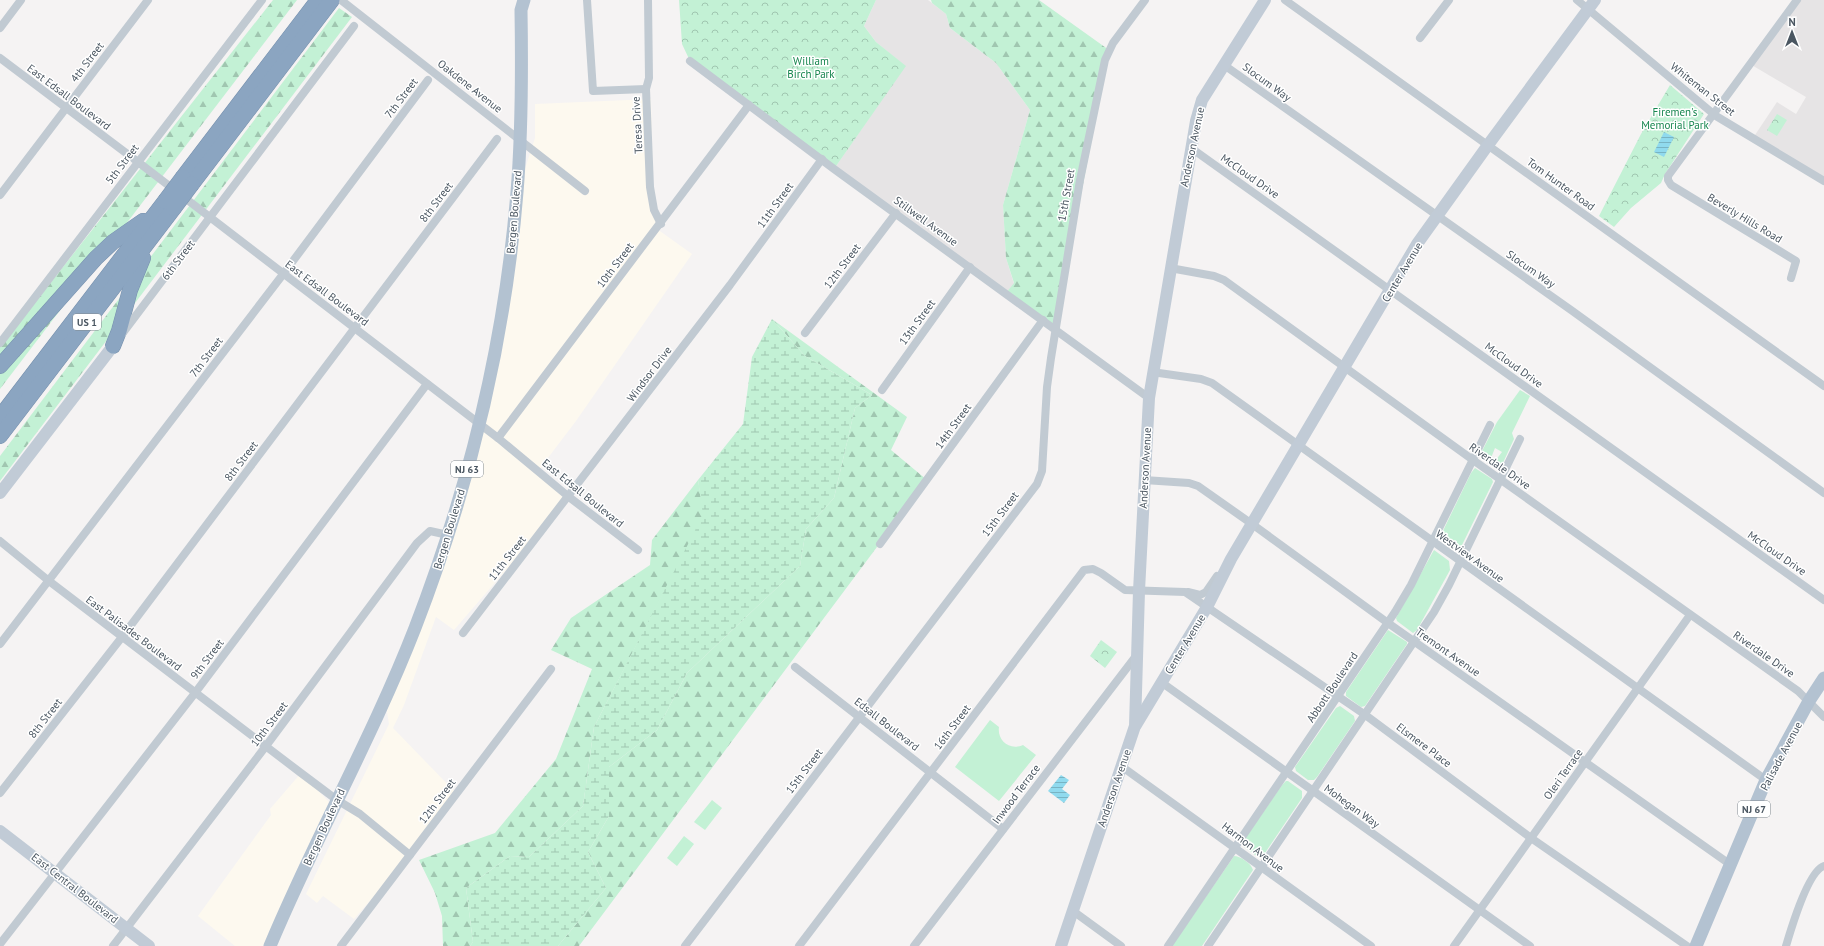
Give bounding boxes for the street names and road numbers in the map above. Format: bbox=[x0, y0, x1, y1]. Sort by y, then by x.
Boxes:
street label: 4th Street bbox=[67, 39, 107, 85]
street label: Oakdene Avenue bbox=[435, 56, 505, 116]
street label: Whiteman Street bbox=[1668, 59, 1739, 119]
street label: Slocum Way bbox=[1240, 60, 1295, 105]
street label: East Edsall Boulevard bbox=[24, 61, 114, 133]
street label: 7th Street bbox=[381, 75, 421, 121]
street label: Teresa Drive bbox=[628, 96, 645, 154]
street label: Anderson Avenue bbox=[1177, 105, 1207, 188]
street label: 5th Street bbox=[102, 141, 142, 187]
street label: McCloud Drive bbox=[1218, 151, 1282, 202]
street label: Tom Hunter Road bbox=[1524, 155, 1598, 214]
street label: 15th Street bbox=[1055, 168, 1078, 222]
street label: Bergen Boulevard bbox=[503, 170, 525, 254]
street label: 8th Street bbox=[416, 179, 456, 225]
street label: 11th Street bbox=[754, 179, 796, 230]
street label: Beverly Hills Road bbox=[1705, 190, 1785, 246]
street label: Stillwell Avenue bbox=[891, 193, 961, 249]
street label: 6th Street bbox=[158, 237, 198, 283]
street label: Center Avenue bbox=[1379, 239, 1426, 304]
street label: 10th Street bbox=[594, 240, 637, 290]
street label: 12th Street bbox=[821, 241, 864, 291]
street label: Slocum Way bbox=[1504, 247, 1559, 292]
street label: East Edsall Boulevard bbox=[282, 257, 372, 329]
street label: 13th Street bbox=[896, 296, 938, 347]
road number: US 1 bbox=[73, 314, 101, 330]
street label: 7th Street bbox=[186, 334, 226, 380]
street label: McCloud Drive bbox=[1482, 339, 1546, 391]
street label: Windsor Drive bbox=[624, 343, 675, 405]
street label: 14th Street bbox=[932, 400, 974, 451]
street label: Anderson Avenue bbox=[1136, 427, 1154, 509]
street label: 8th Street bbox=[221, 438, 261, 484]
street label: Riverdale Drive bbox=[1467, 440, 1534, 493]
street label: East Edsall Boulevard bbox=[539, 456, 627, 530]
road number: NJ 63 bbox=[451, 461, 483, 477]
street label: Bergen Boulevard bbox=[430, 487, 468, 571]
street label: 15th Street bbox=[979, 489, 1022, 539]
street label: Westview Avenue bbox=[1433, 527, 1507, 586]
street label: McCloud Drive bbox=[1745, 528, 1809, 579]
street label: 11th Street bbox=[485, 533, 529, 583]
street label: East Palisades Boulevard bbox=[83, 592, 185, 674]
street label: Center Avenue bbox=[1162, 611, 1209, 676]
street label: Tremont Avenue bbox=[1413, 625, 1483, 680]
street label: Riverdale Drive bbox=[1731, 628, 1798, 681]
street label: 9th Street bbox=[187, 636, 227, 682]
street label: Abbott Boulevard bbox=[1303, 649, 1361, 725]
street label: Edsall Boulevard bbox=[852, 694, 922, 754]
street label: 8th Street bbox=[25, 695, 65, 741]
street label: 10th Street bbox=[248, 699, 291, 749]
street label: 16th Street bbox=[931, 702, 974, 752]
street label: Palisade Avenue bbox=[1757, 719, 1805, 793]
street label: Elsmere Place bbox=[1394, 720, 1455, 771]
street label: Oleri Terrace bbox=[1540, 745, 1586, 802]
street label: 15th Street bbox=[783, 746, 826, 796]
street label: Anderson Avenue bbox=[1094, 747, 1134, 829]
street label: Inwood Terrace bbox=[989, 761, 1043, 827]
street label: 12th Street bbox=[416, 776, 459, 826]
street label: Mohegan Way bbox=[1321, 781, 1383, 831]
street label: Bergen Boulevard bbox=[300, 786, 348, 868]
road number: NJ 67 bbox=[1738, 801, 1770, 817]
street label: Harmon Avenue bbox=[1219, 819, 1287, 875]
street label: East Central Boulevard bbox=[29, 850, 121, 926]

